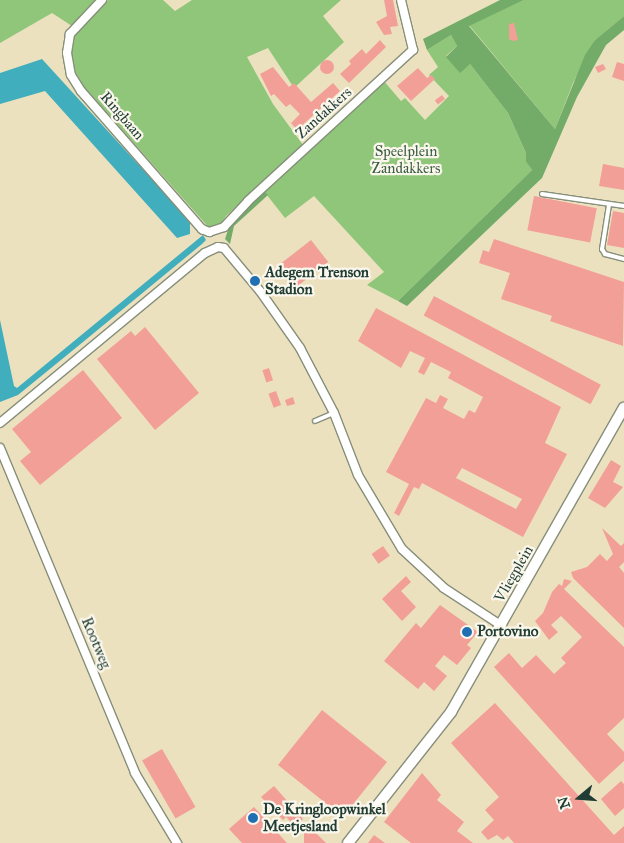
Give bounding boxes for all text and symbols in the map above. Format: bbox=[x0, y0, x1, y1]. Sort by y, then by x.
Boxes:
street label: Zandakkers bbox=[292, 83, 356, 143]
street label: Ringbaan bbox=[96, 88, 148, 144]
park label: Speelplein Zandakkers bbox=[372, 142, 440, 177]
place label: Adegem Trenson Stadion bbox=[265, 263, 369, 298]
marker: Adegem Trenson Stadion bbox=[249, 275, 261, 287]
street label: Vliegplein bbox=[491, 543, 537, 605]
street label: Rootweg bbox=[77, 615, 115, 671]
place label: Portovino bbox=[477, 623, 539, 641]
marker: Portovino bbox=[461, 626, 473, 638]
north arrow bbox=[554, 773, 604, 823]
text: N bbox=[554, 795, 574, 811]
place label: De Kringloopwinkel Meetjesland bbox=[263, 800, 386, 835]
marker: De Kringloopwinkel Meetjesland bbox=[247, 812, 259, 824]

